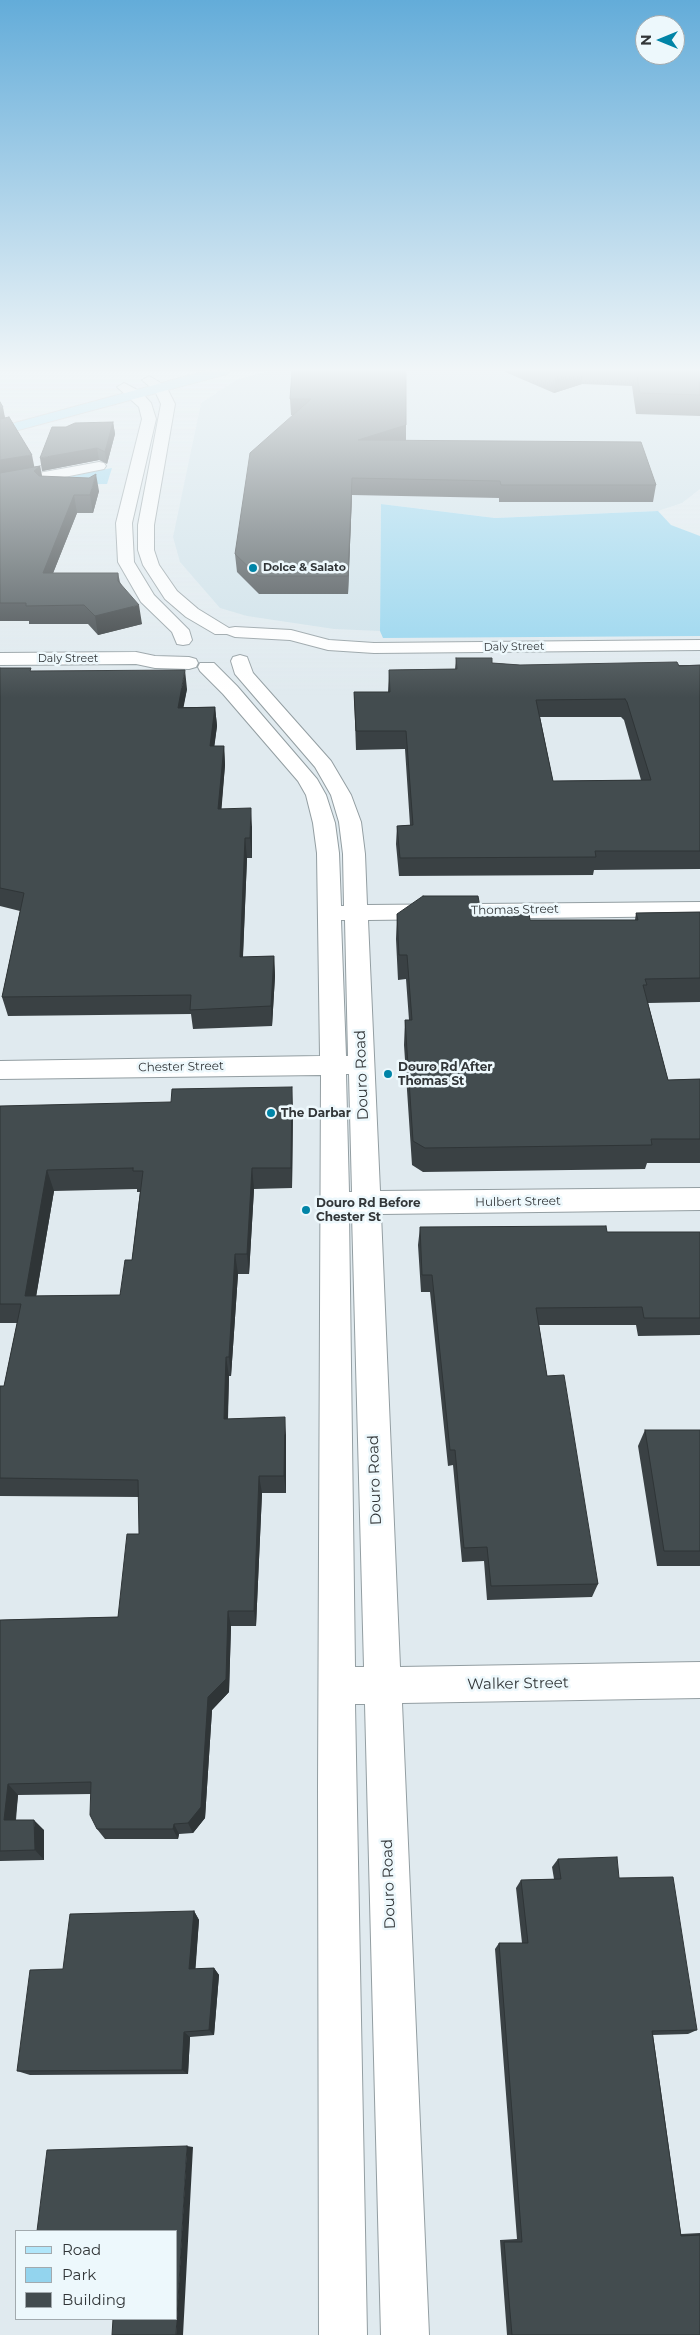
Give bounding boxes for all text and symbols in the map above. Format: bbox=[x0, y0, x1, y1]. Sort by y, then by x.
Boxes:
north arrow bbox=[635, 15, 685, 65]
text: N bbox=[637, 34, 655, 46]
place label: Dolce & Salato bbox=[263, 561, 346, 575]
marker: Dolce & Salato bbox=[247, 562, 259, 574]
street label: Daly Street bbox=[484, 640, 544, 654]
street label: Daly Street bbox=[38, 652, 98, 666]
street label: Thomas Street bbox=[471, 902, 559, 918]
street label: Douro Road bbox=[351, 1030, 373, 1120]
street label: Chester Street bbox=[138, 1059, 224, 1075]
place label: Douro Rd After Thomas St bbox=[398, 1060, 492, 1088]
marker: Douro Rd After Thomas St bbox=[382, 1068, 394, 1080]
place label: The Darbar bbox=[281, 1106, 351, 1120]
marker: The Darbar bbox=[265, 1107, 277, 1119]
street label: Hulbert Street bbox=[475, 1194, 561, 1210]
place label: Douro Rd Before Chester St bbox=[316, 1196, 421, 1224]
marker: Douro Rd Before Chester St bbox=[300, 1204, 312, 1216]
street label: Douro Road bbox=[364, 1435, 386, 1525]
street label: Walker Street bbox=[467, 1674, 569, 1694]
street label: Douro Road bbox=[378, 1839, 400, 1929]
legend bbox=[15, 2230, 178, 2320]
text: Road bbox=[62, 2240, 101, 2259]
text: Park bbox=[62, 2265, 96, 2284]
text: Building bbox=[62, 2290, 126, 2309]

